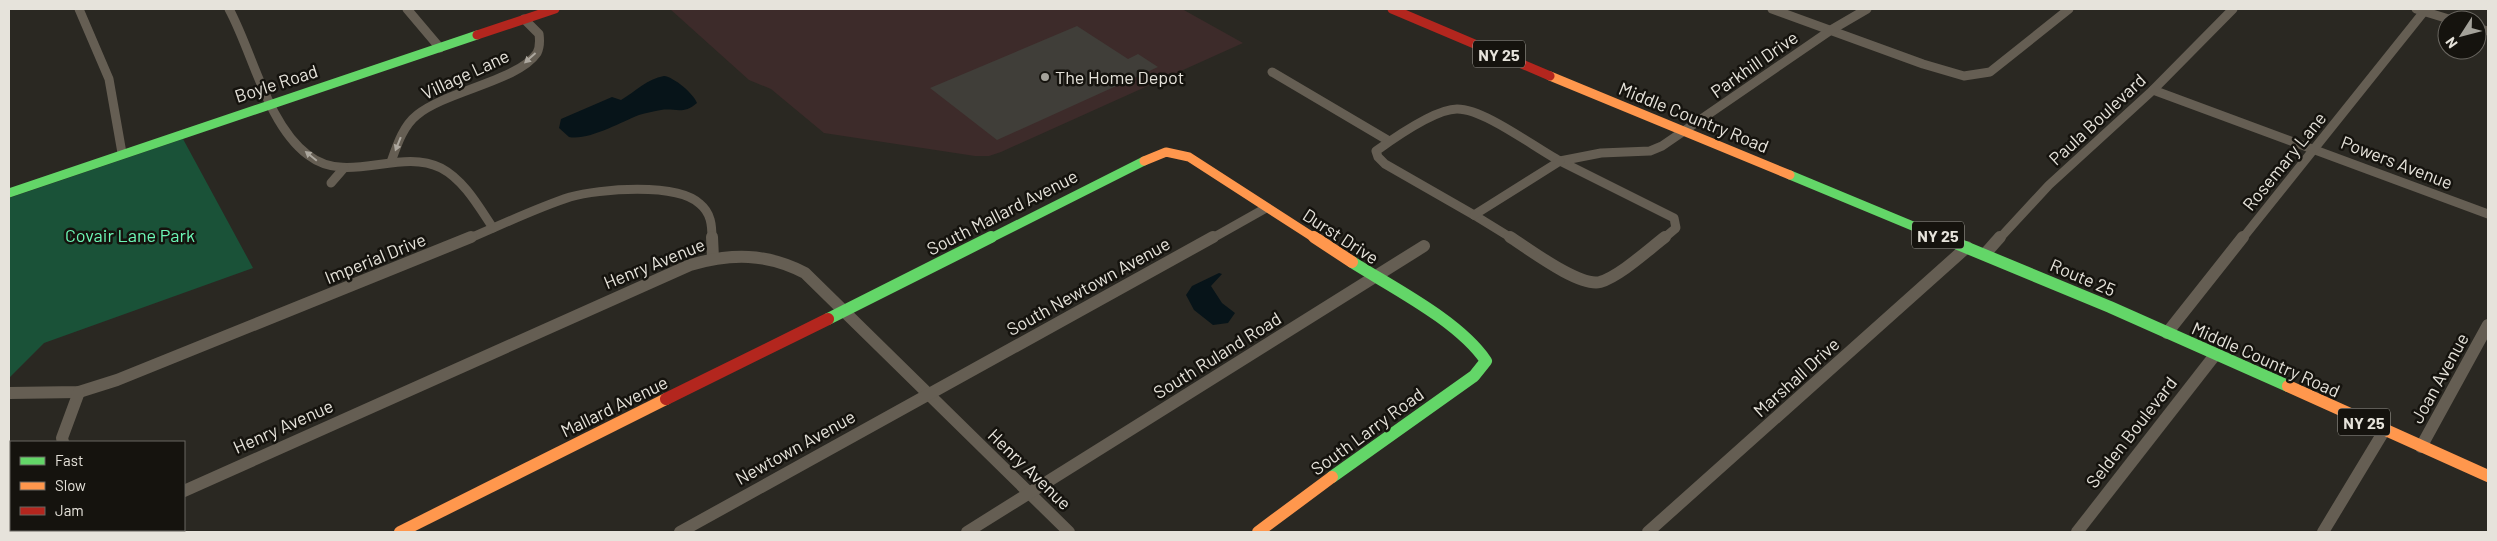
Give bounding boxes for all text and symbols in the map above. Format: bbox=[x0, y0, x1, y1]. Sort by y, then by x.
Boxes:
north arrow bbox=[2437, 10, 2487, 60]
street label: Parkhill Drive bbox=[1706, 26, 1802, 102]
text: N bbox=[2441, 34, 2461, 52]
road number: NY 25 bbox=[1473, 41, 1525, 68]
street label: Village Lane bbox=[418, 44, 512, 104]
one-way arrow bbox=[524, 52, 536, 64]
street label: Boyle Road bbox=[232, 59, 320, 107]
place label: The Home Depot bbox=[1055, 66, 1184, 88]
street label: Paula Boulevard bbox=[2044, 69, 2150, 169]
marker: The Home Depot bbox=[1039, 71, 1051, 83]
street label: Middle Country Road bbox=[1616, 77, 1772, 157]
street label: Rosemary Lane bbox=[2237, 107, 2331, 215]
street label: Powers Avenue bbox=[2338, 131, 2456, 193]
one-way arrow bbox=[394, 137, 402, 152]
one-way arrow bbox=[305, 151, 318, 162]
street label: South Mallard Avenue bbox=[923, 164, 1081, 260]
street label: Durst Drive bbox=[1299, 203, 1383, 269]
road number: NY 25 bbox=[1912, 222, 1964, 248]
park label: Covair Lane Park bbox=[65, 224, 195, 246]
street label: Imperial Drive bbox=[321, 228, 429, 288]
street label: South Newtown Avenue bbox=[1002, 232, 1174, 340]
street label: Henry Avenue bbox=[600, 233, 708, 293]
street label: Route 25 bbox=[2047, 253, 2119, 301]
street label: South Ruland Road bbox=[1149, 307, 1285, 403]
street label: Middle Country Road bbox=[2189, 316, 2343, 402]
street label: Joan Avenue bbox=[2405, 329, 2473, 427]
street label: Marshall Drive bbox=[1748, 333, 1844, 421]
street label: Mallard Avenue bbox=[557, 371, 671, 441]
street label: Selden Boulevard bbox=[2081, 372, 2181, 492]
street label: South Larry Road bbox=[1306, 383, 1428, 479]
street label: Henry Avenue bbox=[230, 394, 336, 458]
street label: Newtown Avenue bbox=[731, 405, 859, 489]
road number: NY 25 bbox=[2338, 408, 2390, 436]
street label: Henry Avenue bbox=[984, 424, 1076, 514]
legend bbox=[10, 441, 185, 531]
text: Fast bbox=[55, 451, 83, 469]
text: Slow bbox=[55, 476, 86, 494]
text: Jam bbox=[55, 501, 84, 519]

